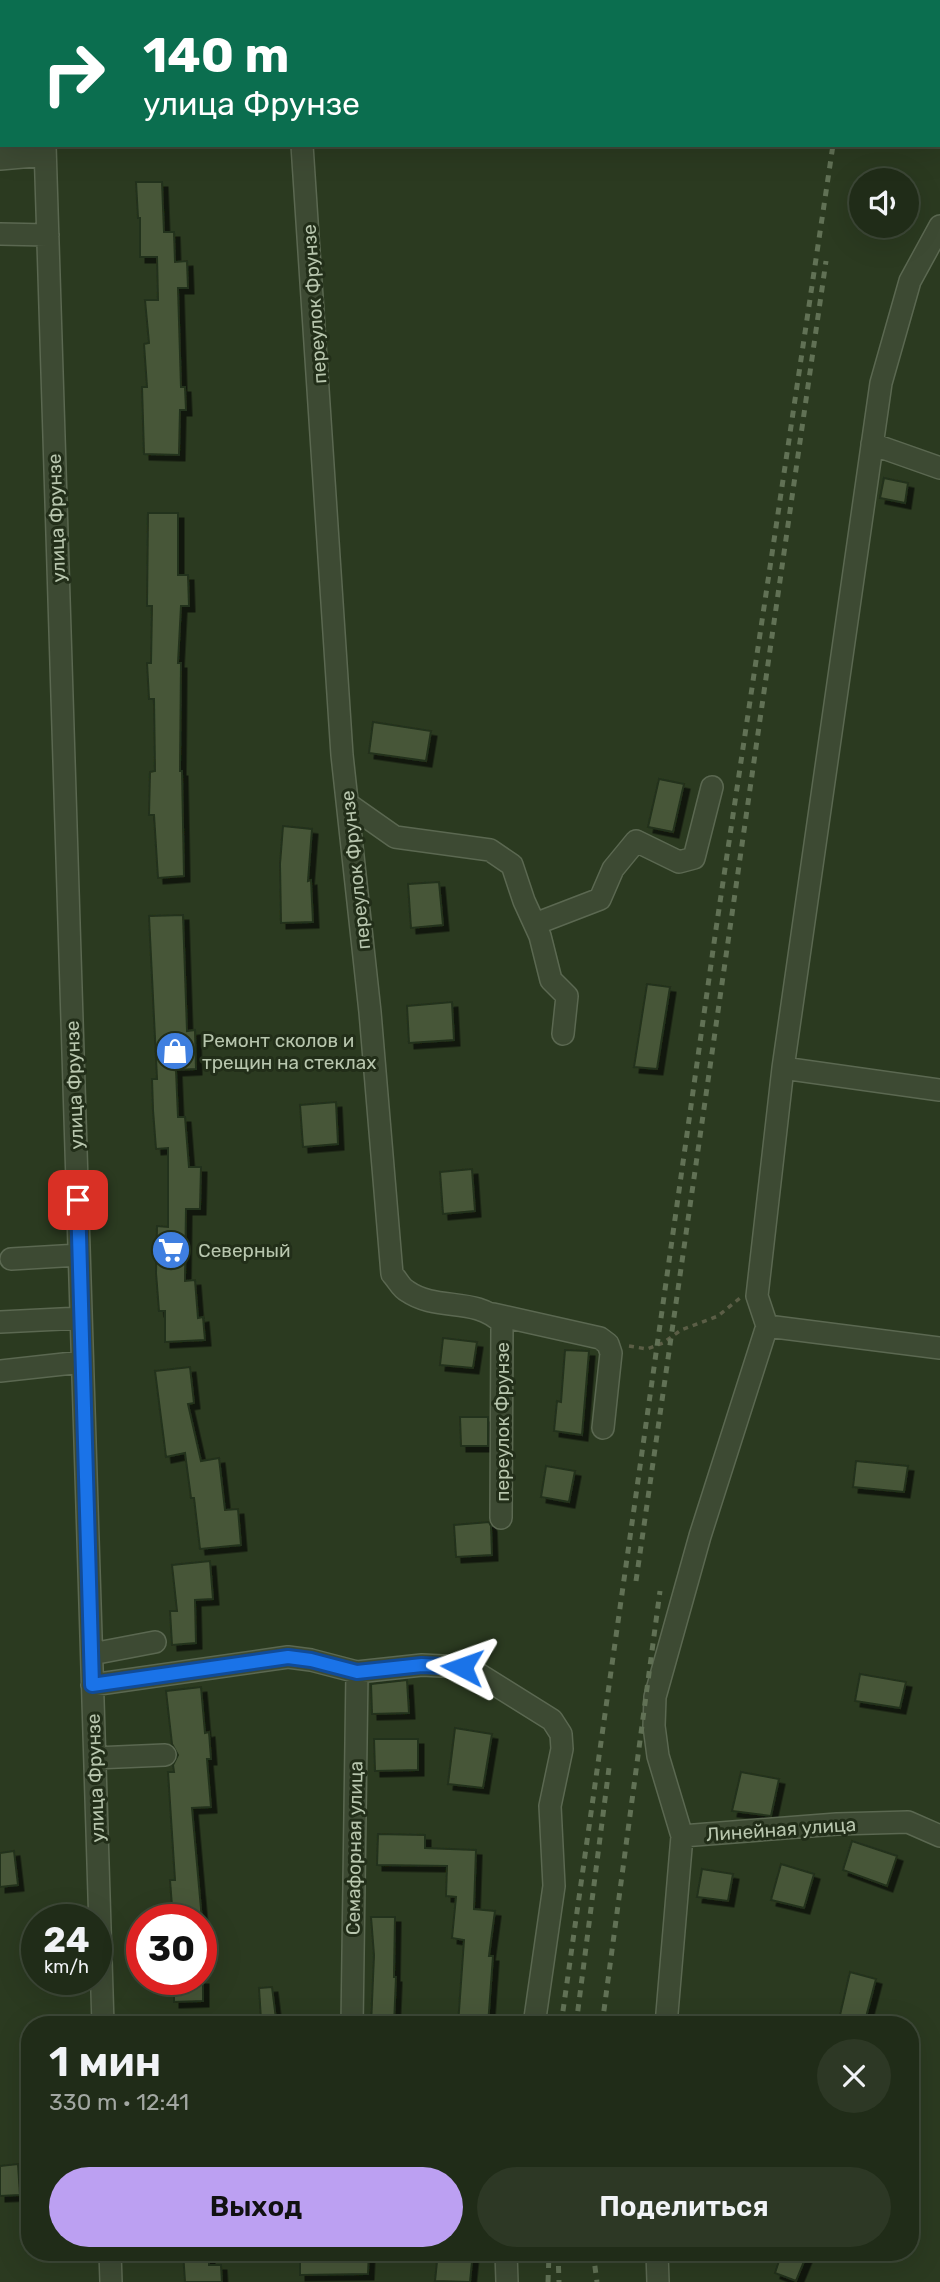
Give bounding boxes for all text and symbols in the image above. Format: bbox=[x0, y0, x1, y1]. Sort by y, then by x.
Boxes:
text: 140 m bbox=[143, 26, 289, 84]
icon: right bbox=[28, 28, 119, 119]
text: улица Фрунзе bbox=[143, 85, 360, 123]
map controls bbox=[849, 168, 919, 238]
button: sound bbox=[849, 168, 919, 238]
street label: переулок Фрунзе bbox=[297, 224, 332, 384]
street label: улица Фрунзе bbox=[43, 453, 70, 583]
street label: переулок Фрунзе bbox=[336, 789, 375, 951]
street label: улица Фрунзе bbox=[61, 1020, 88, 1150]
place label: Ремонт сколов и трещин на стеклах bbox=[202, 1029, 376, 1074]
shop icon: Ремонт сколов и трещин на стеклах bbox=[154, 1030, 196, 1072]
pin bbox=[48, 1170, 108, 1230]
icon: arrive bbox=[59, 1181, 97, 1219]
supermarket icon: Северный bbox=[150, 1229, 192, 1271]
place label: Северный bbox=[198, 1239, 291, 1262]
street label: переулок Фрунзе bbox=[491, 1342, 514, 1502]
position arrow bbox=[425, 1630, 499, 1704]
street label: улица Фрунзе bbox=[82, 1713, 109, 1843]
street label: Семафорная улица bbox=[341, 1761, 368, 1935]
street label: Линейная улица bbox=[705, 1813, 857, 1846]
speed limit sign: 30 bbox=[126, 1904, 217, 1995]
text: 24 bbox=[43, 1919, 90, 1961]
text: km/h bbox=[44, 1956, 89, 1978]
text: 1 мин bbox=[49, 2037, 161, 2087]
button: close bbox=[817, 2039, 891, 2113]
text: 330 m · 12:41 bbox=[49, 2088, 189, 2116]
button: Выход bbox=[49, 2167, 463, 2247]
button: Поделиться bbox=[477, 2167, 891, 2247]

